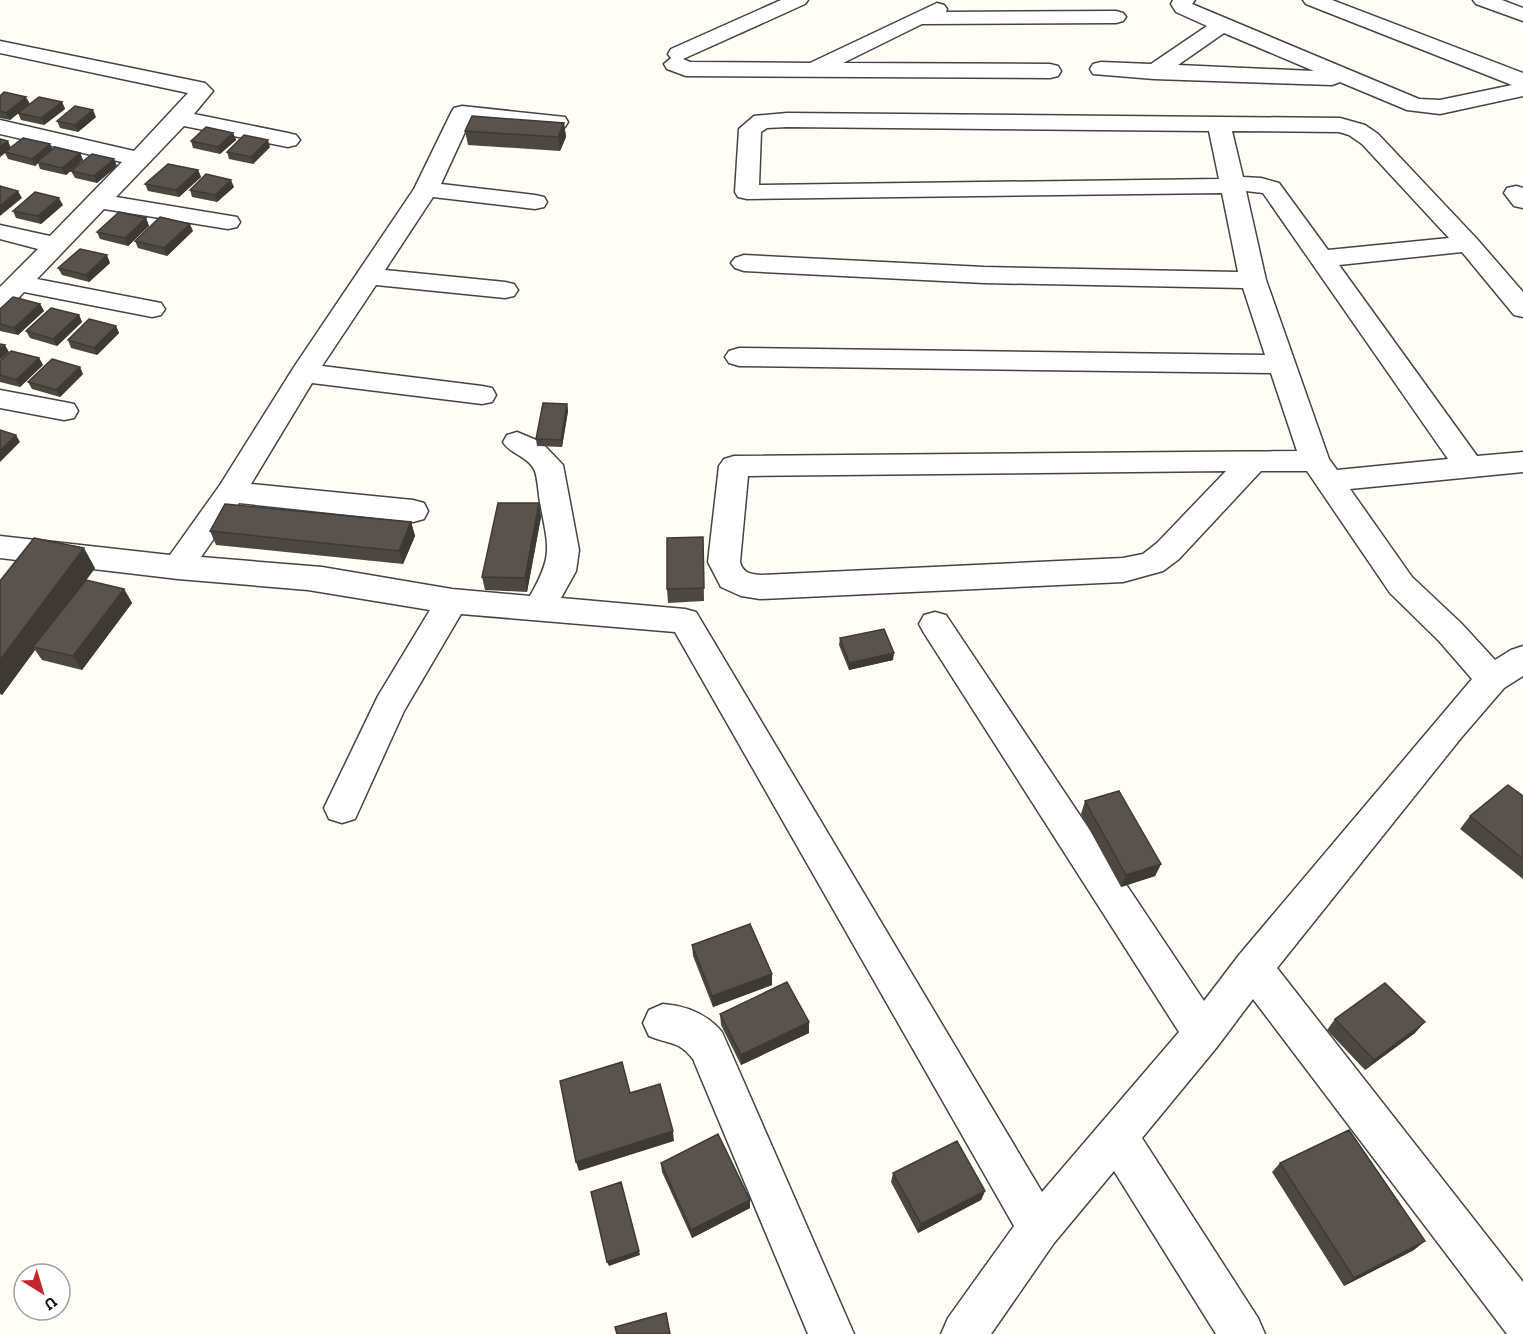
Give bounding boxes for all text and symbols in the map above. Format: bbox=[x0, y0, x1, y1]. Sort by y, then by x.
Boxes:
north arrow bbox=[12, 1262, 72, 1322]
text: U bbox=[40, 1293, 61, 1315]

